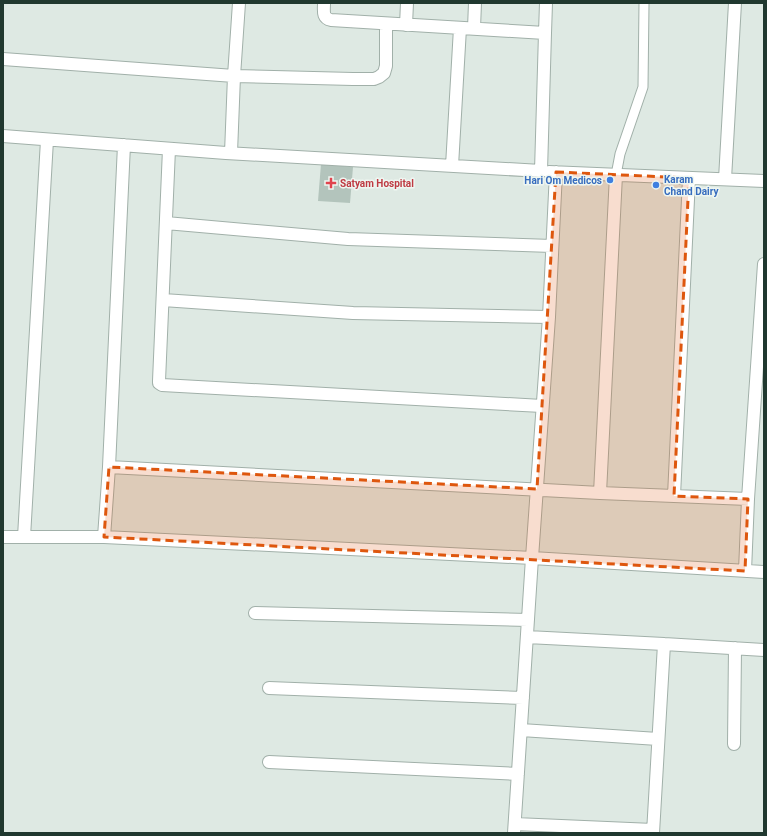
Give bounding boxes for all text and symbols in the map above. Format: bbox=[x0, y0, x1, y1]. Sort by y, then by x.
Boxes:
place label: Karam Chand Dairy bbox=[664, 174, 719, 197]
place label: Hari Om Medicos bbox=[524, 175, 602, 186]
marker: Hari Om Medicos bbox=[605, 175, 615, 185]
marker: Satyam Hospital bbox=[325, 177, 337, 189]
place label: Satyam Hospital bbox=[340, 178, 414, 189]
marker: Karam Chand Dairy bbox=[651, 180, 661, 190]

